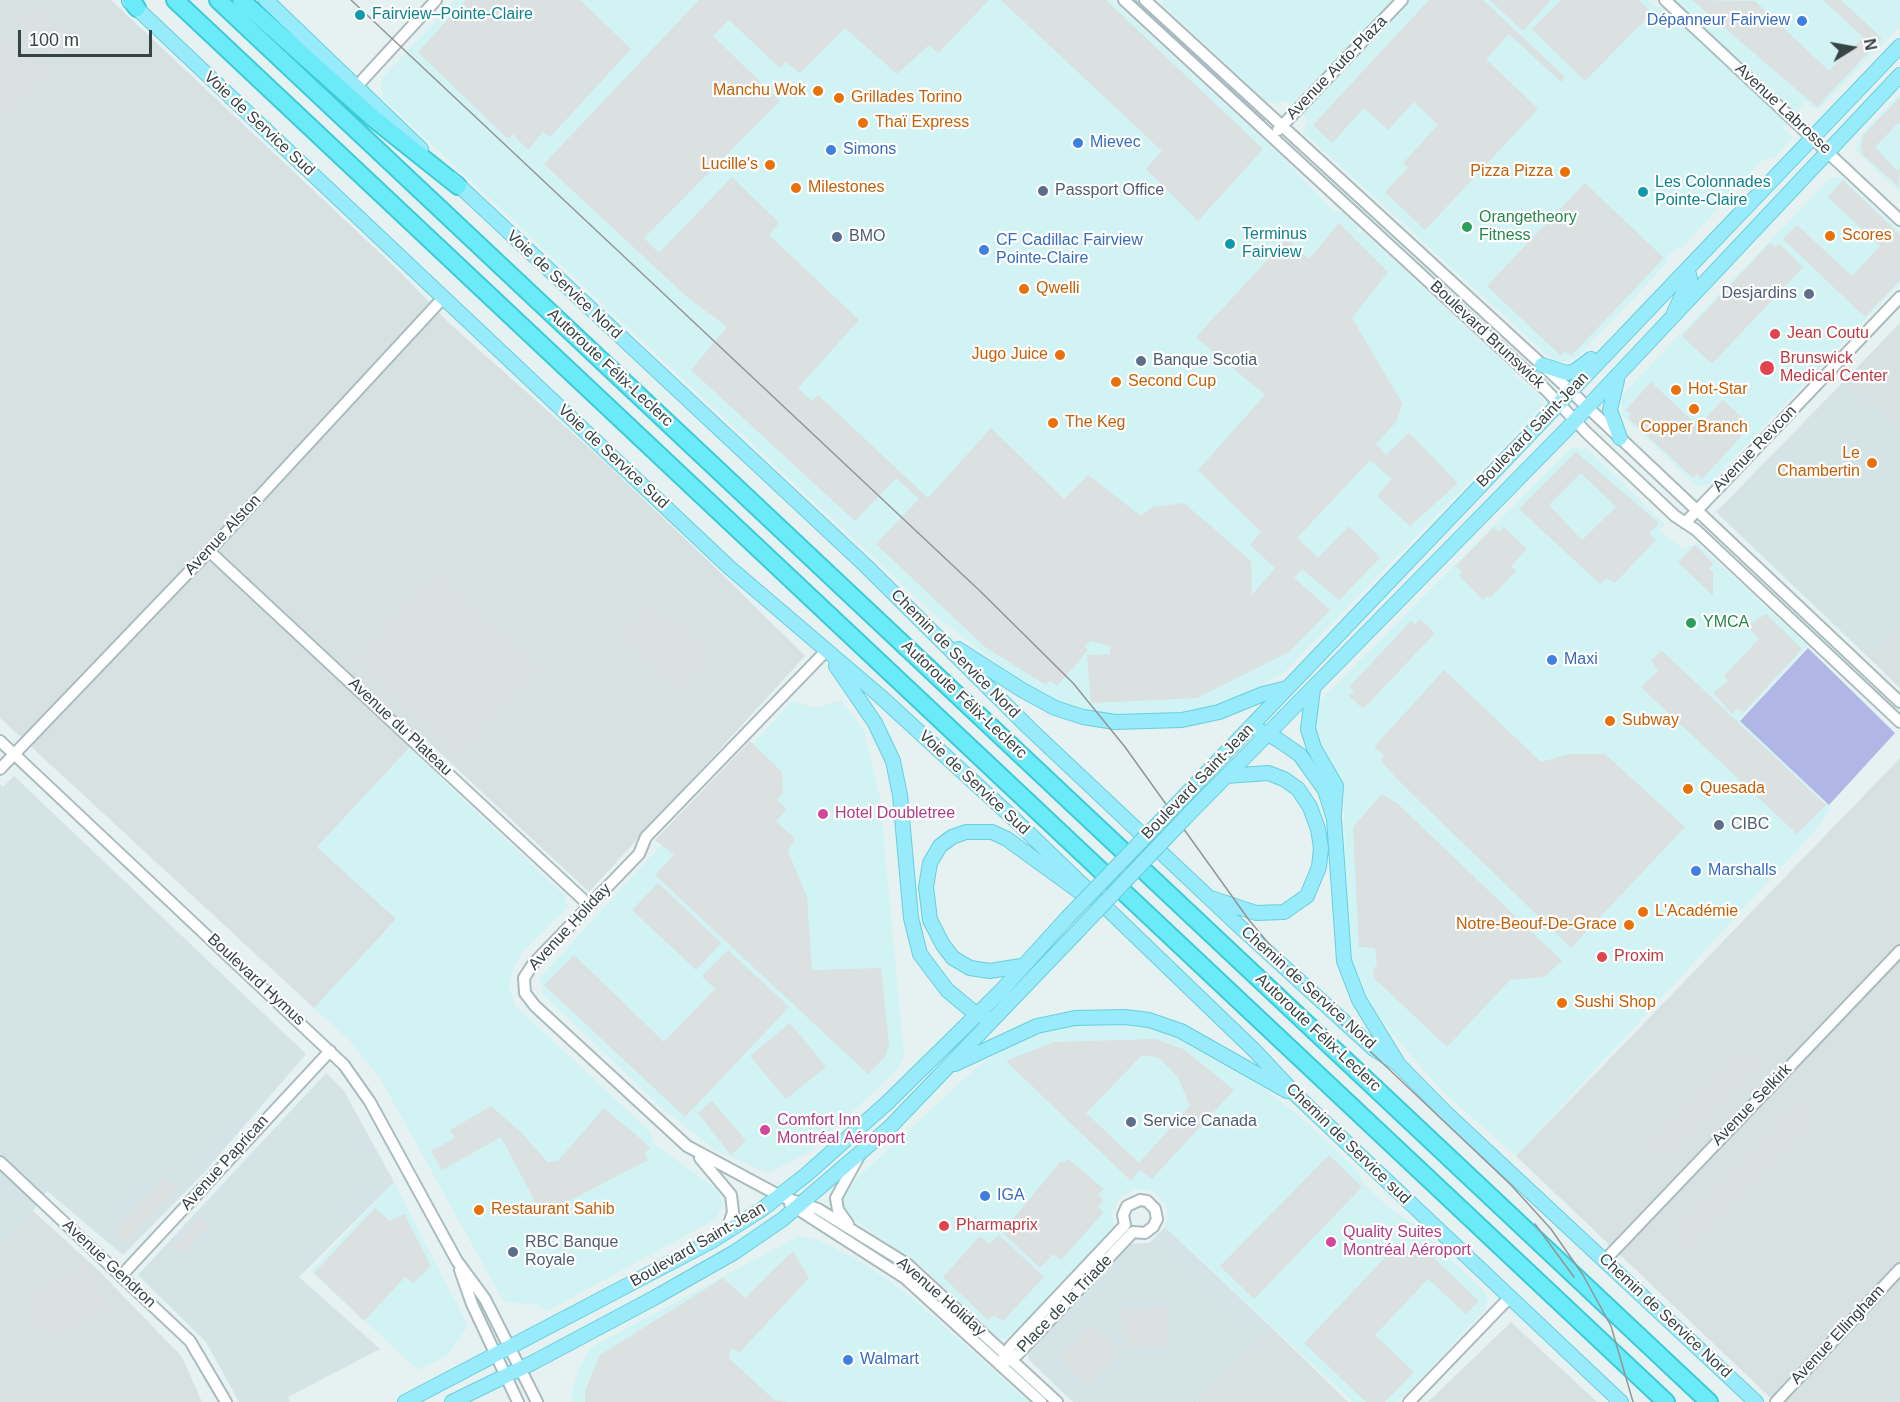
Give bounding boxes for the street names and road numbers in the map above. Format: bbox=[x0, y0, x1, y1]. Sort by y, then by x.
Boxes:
street label: Avenue Auto-Plaza bbox=[1283, 12, 1391, 124]
street label: Avenue Labrosse bbox=[1731, 60, 1835, 158]
street label: Voie de Service Sud bbox=[200, 68, 318, 180]
street label: Voie de Service Nord bbox=[502, 227, 626, 343]
street label: Boulevard Brunswick bbox=[1426, 277, 1548, 393]
street label: Autoroute Félix-Leclerc bbox=[543, 305, 677, 431]
street label: Boulevard Saint-Jean bbox=[1473, 368, 1593, 492]
street label: Voie de Service Sud bbox=[554, 401, 672, 513]
street label: Avenue Revcon bbox=[1709, 402, 1801, 496]
street label: Avenue Alston bbox=[181, 491, 265, 579]
street label: Chemin de Service Nord bbox=[887, 586, 1023, 722]
street label: Autoroute Félix-Leclerc bbox=[897, 637, 1031, 763]
street label: Avenue du Plateau bbox=[344, 674, 456, 780]
street label: Boulevard Saint-Jean bbox=[1138, 720, 1258, 844]
street label: Voie de Service Sud bbox=[915, 727, 1033, 839]
street label: Avenue Holiday bbox=[525, 880, 615, 974]
street label: Chemin de Service Nord bbox=[1237, 923, 1379, 1053]
street label: Boulevard Hymus bbox=[203, 930, 309, 1030]
street label: Autoroute Félix-Leclerc bbox=[1251, 970, 1385, 1096]
street label: Avenue Selkirk bbox=[1708, 1060, 1796, 1150]
street label: Chemin de Service sud bbox=[1282, 1080, 1414, 1208]
street label: Avenue Paprican bbox=[177, 1111, 273, 1215]
street label: Boulevard Saint-Jean bbox=[627, 1198, 769, 1292]
street label: Avenue Gendron bbox=[58, 1216, 160, 1312]
street label: Chemin de Service Nord bbox=[1595, 1250, 1735, 1382]
street label: Place de la Triade bbox=[1014, 1251, 1116, 1357]
street label: Avenue Holiday bbox=[893, 1253, 989, 1341]
street label: Avenue Ellingham bbox=[1787, 1281, 1889, 1389]

